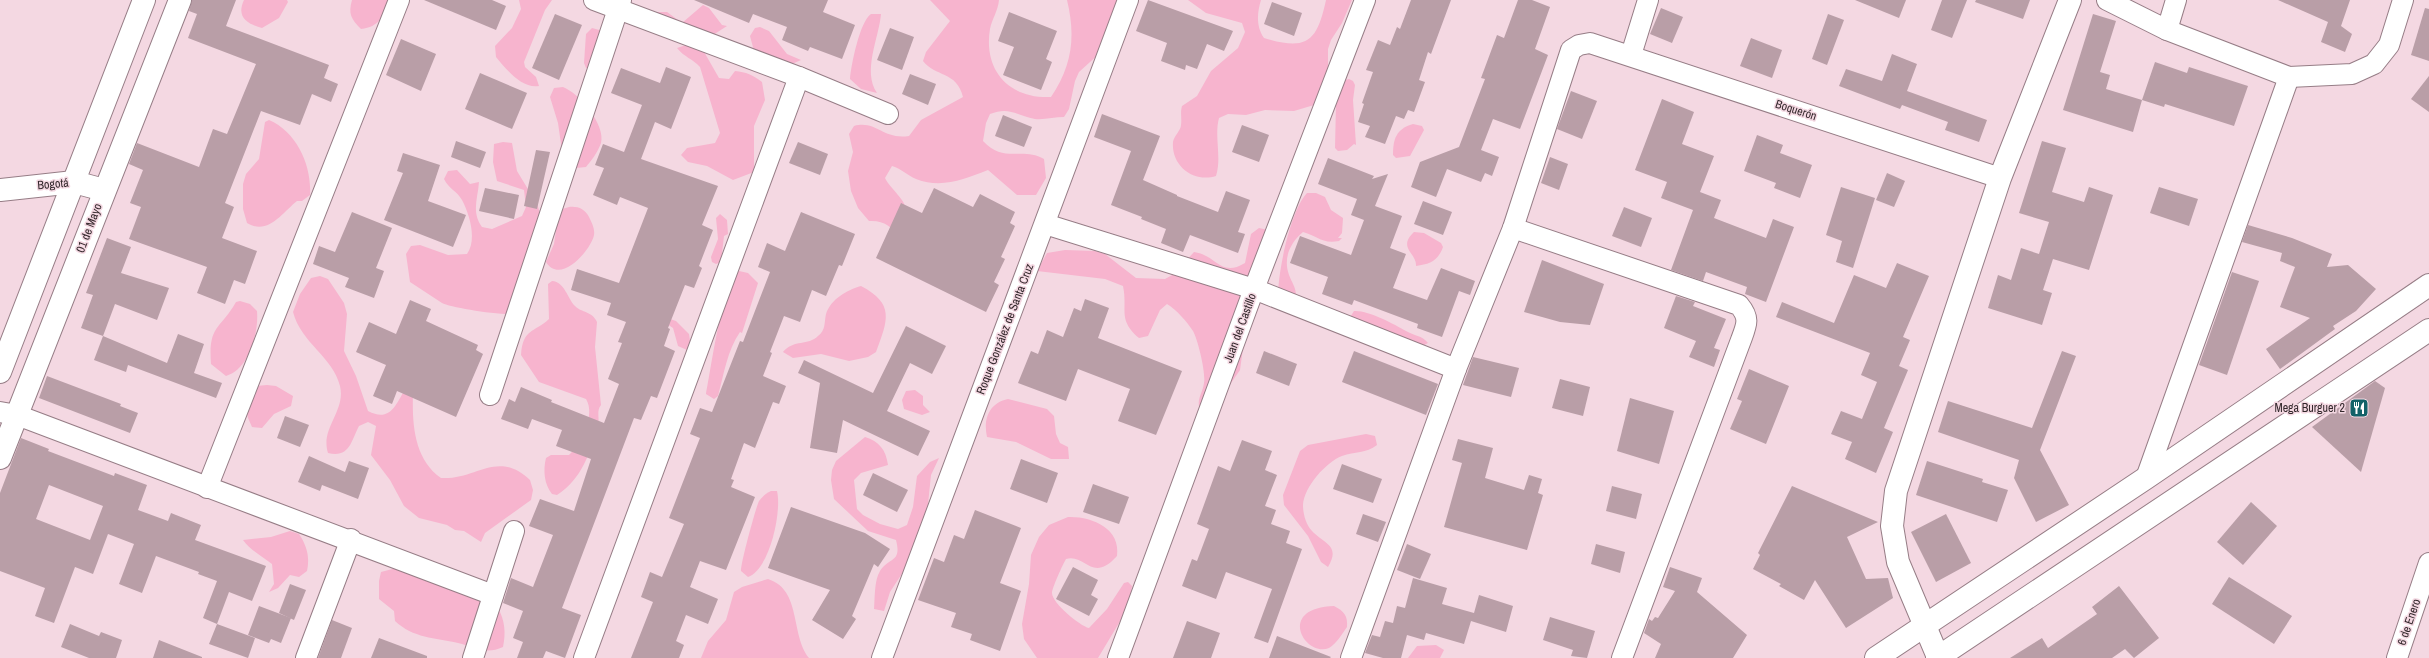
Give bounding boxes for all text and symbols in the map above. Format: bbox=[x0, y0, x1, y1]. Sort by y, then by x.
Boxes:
street label: Boquerón bbox=[1773, 96, 1819, 124]
street label: Bogotá bbox=[37, 175, 70, 193]
street label: 01 de Mayo bbox=[72, 201, 106, 255]
street label: Roque González de Santa Cruz bbox=[973, 261, 1037, 397]
street label: Juan del Castillo bbox=[1220, 291, 1260, 365]
restaurant icon: Mega Burguer 2 bbox=[2348, 397, 2370, 419]
place label: Mega Burguer 2 bbox=[2274, 400, 2345, 416]
street label: 6 de Enero bbox=[2394, 597, 2424, 647]

